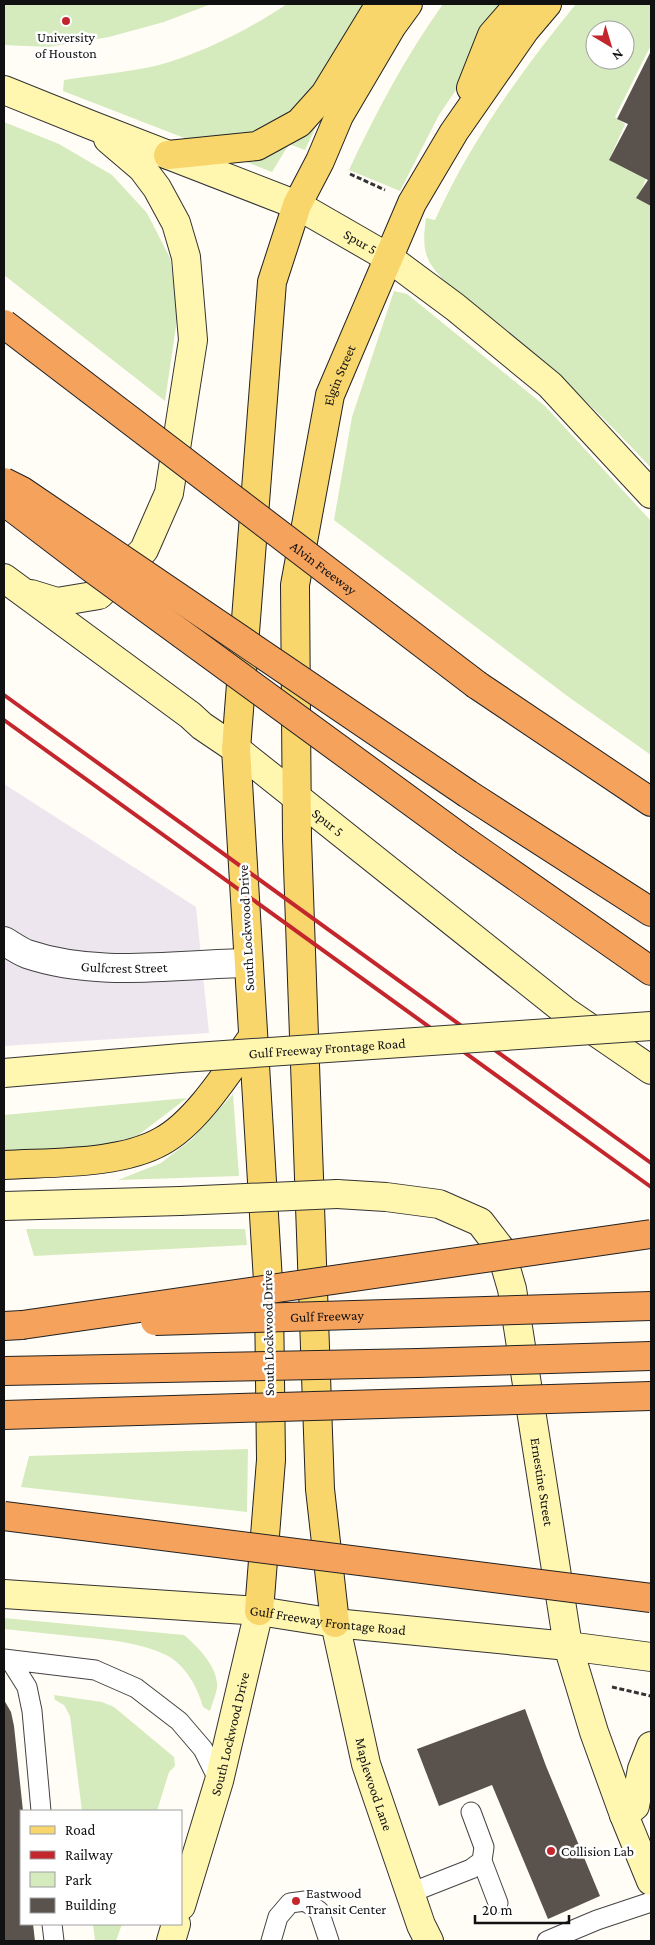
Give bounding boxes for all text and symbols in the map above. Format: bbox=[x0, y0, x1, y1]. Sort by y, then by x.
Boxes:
marker: University of Houston bbox=[60, 15, 72, 27]
north arrow bbox=[585, 20, 635, 70]
place label: University of Houston bbox=[35, 29, 97, 61]
text: N bbox=[609, 46, 627, 65]
street label: Spur 5 bbox=[341, 226, 380, 257]
street label: Elgin Street bbox=[320, 342, 359, 407]
street label: Alvin Freeway bbox=[287, 538, 360, 599]
street label: Spur 5 bbox=[309, 805, 347, 840]
street label: South Lockwood Drive bbox=[235, 864, 257, 992]
street label: Gulfcrest Street bbox=[80, 958, 168, 976]
street label: Gulf Freeway Frontage Road bbox=[248, 1035, 407, 1061]
street label: South Lockwood Drive bbox=[259, 1270, 277, 1396]
street label: Gulf Freeway bbox=[290, 1307, 365, 1325]
street label: Ernestine Street bbox=[527, 1436, 557, 1527]
street label: Gulf Freeway Frontage Road bbox=[249, 1602, 407, 1638]
street label: South Lockwood Drive bbox=[207, 1671, 252, 1798]
street label: Maplewood Lane bbox=[352, 1736, 396, 1833]
legend bbox=[20, 1810, 182, 1925]
text: Road bbox=[65, 1822, 96, 1838]
place label: Collision Lab bbox=[561, 1843, 634, 1859]
marker: Collision Lab bbox=[545, 1845, 557, 1857]
text: Railway bbox=[65, 1847, 113, 1864]
text: Park bbox=[65, 1872, 92, 1888]
place label: Eastwood Transit Center bbox=[306, 1885, 386, 1917]
scale bar bbox=[475, 1892, 569, 1924]
marker: Eastwood Transit Center bbox=[290, 1895, 302, 1907]
text: Building bbox=[65, 1897, 116, 1914]
text: 20 m bbox=[482, 1902, 513, 1918]

